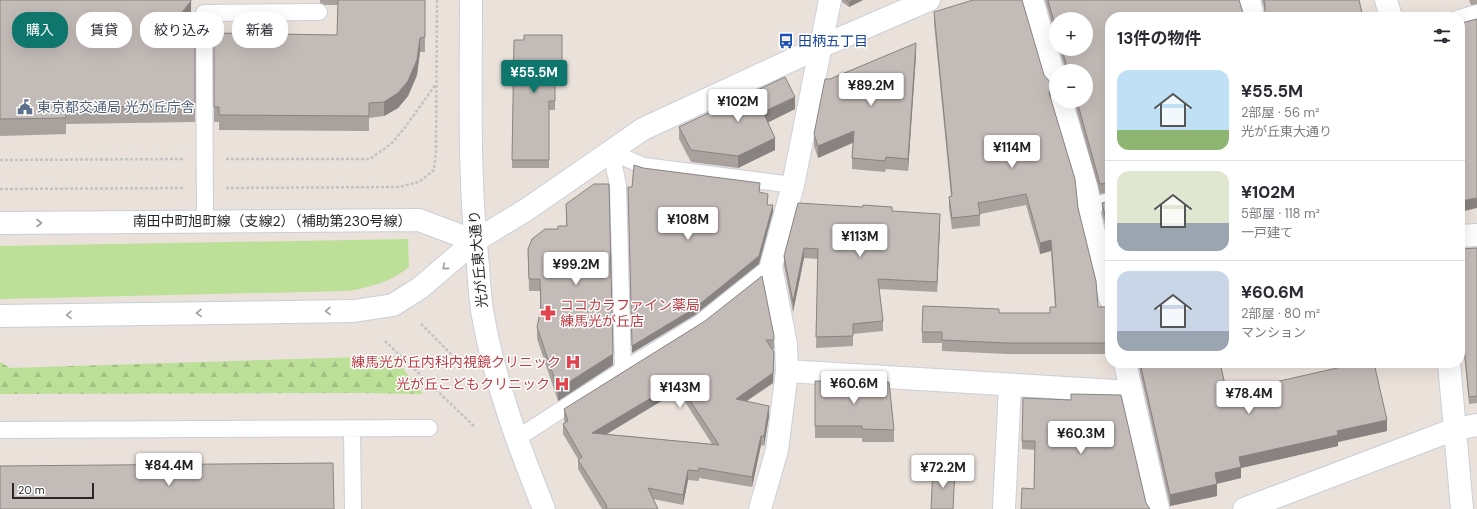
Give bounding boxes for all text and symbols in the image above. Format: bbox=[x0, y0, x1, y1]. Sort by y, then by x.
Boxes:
chip: 購入 bbox=[12, 12, 68, 48]
chip: 賃貸 bbox=[76, 12, 132, 48]
chip: 絞り込み bbox=[140, 12, 224, 48]
chip: 新着 bbox=[232, 12, 288, 48]
map controls bbox=[1049, 12, 1093, 108]
button: + bbox=[1049, 12, 1093, 56]
icon: filters bbox=[1431, 25, 1453, 47]
text: 13件の物件 bbox=[1117, 27, 1201, 49]
bus stop icon: 田柄五丁目 bbox=[777, 32, 795, 50]
place label: 田柄五丁目 bbox=[798, 32, 868, 50]
pin: ¥55.5M bbox=[501, 60, 567, 94]
text: ¥55.5M bbox=[510, 64, 558, 81]
button: − bbox=[1049, 64, 1093, 108]
pin: ¥89.2M bbox=[838, 73, 904, 107]
text: ¥89.2M bbox=[848, 77, 894, 94]
text: ¥55.5M bbox=[1241, 80, 1303, 102]
icon: home bbox=[1149, 86, 1197, 134]
pin: ¥102M bbox=[710, 89, 766, 123]
text: ¥102M bbox=[717, 93, 759, 110]
public building icon: 東京都交通局 光が丘庁舎 bbox=[16, 98, 34, 116]
place label: 東京都交通局 光が丘庁舎 bbox=[37, 98, 195, 116]
text: 2部屋 · 56 m² bbox=[1241, 104, 1319, 121]
text: 光が丘東大通り bbox=[1241, 123, 1332, 140]
pin: ¥114M bbox=[984, 135, 1040, 169]
text: ¥114M bbox=[993, 139, 1031, 156]
text: ¥102M bbox=[1241, 181, 1295, 203]
icon: home bbox=[1149, 187, 1197, 235]
text: 5部屋 · 118 m² bbox=[1241, 205, 1320, 222]
pin: ¥108M bbox=[660, 207, 716, 241]
street label: 光が丘東大通り bbox=[465, 209, 491, 309]
text: ¥108M bbox=[667, 211, 709, 228]
street label: 南田中町旭町線（支線2）（補助第230号線） bbox=[133, 212, 411, 230]
one-way arrow bbox=[36, 219, 42, 227]
pin: ¥113M bbox=[832, 224, 888, 258]
text: 一戸建て bbox=[1241, 224, 1293, 241]
text: ¥113M bbox=[841, 228, 879, 245]
pin: ¥99.2M bbox=[543, 252, 609, 286]
text: ¥99.2M bbox=[553, 256, 599, 273]
one-way arrow bbox=[443, 262, 450, 269]
text: ¥60.6M bbox=[1241, 281, 1304, 303]
icon: home bbox=[1149, 287, 1197, 335]
place label: ココカラファイン薬局 練馬光が丘店 bbox=[560, 296, 700, 330]
pharmacy icon: ココカラファイン薬局 練馬光が丘店 bbox=[539, 304, 557, 322]
text: 2部屋 · 80 m² bbox=[1241, 305, 1320, 322]
one-way arrow bbox=[325, 307, 331, 315]
one-way arrow bbox=[196, 309, 202, 317]
one-way arrow bbox=[66, 311, 72, 319]
text: マンション bbox=[1241, 324, 1306, 341]
place label: 練馬光が丘内科内視鏡クリニック bbox=[351, 353, 561, 371]
hospital icon: 練馬光が丘内科内視鏡クリニック bbox=[564, 353, 582, 371]
pin: ¥60.6M bbox=[821, 371, 887, 405]
place label: 光が丘こどもクリニック bbox=[396, 375, 550, 393]
hospital icon: 光が丘こどもクリニック bbox=[553, 375, 571, 393]
pin: ¥143M bbox=[652, 375, 708, 409]
text: ¥60.6M bbox=[830, 375, 878, 392]
text: ¥143M bbox=[660, 379, 701, 396]
pin: ¥78.4M bbox=[1216, 381, 1282, 415]
text: ¥78.4M bbox=[1225, 385, 1273, 402]
pin: ¥60.3M bbox=[1048, 421, 1114, 455]
text: ¥60.3M bbox=[1057, 425, 1105, 442]
pin: ¥84.4M bbox=[136, 453, 202, 487]
pin: ¥72.2M bbox=[910, 455, 976, 489]
text: ¥84.4M bbox=[145, 457, 193, 474]
text: ¥72.2M bbox=[920, 459, 966, 476]
scale bar bbox=[12, 481, 94, 500]
text: 20 m bbox=[18, 483, 44, 497]

